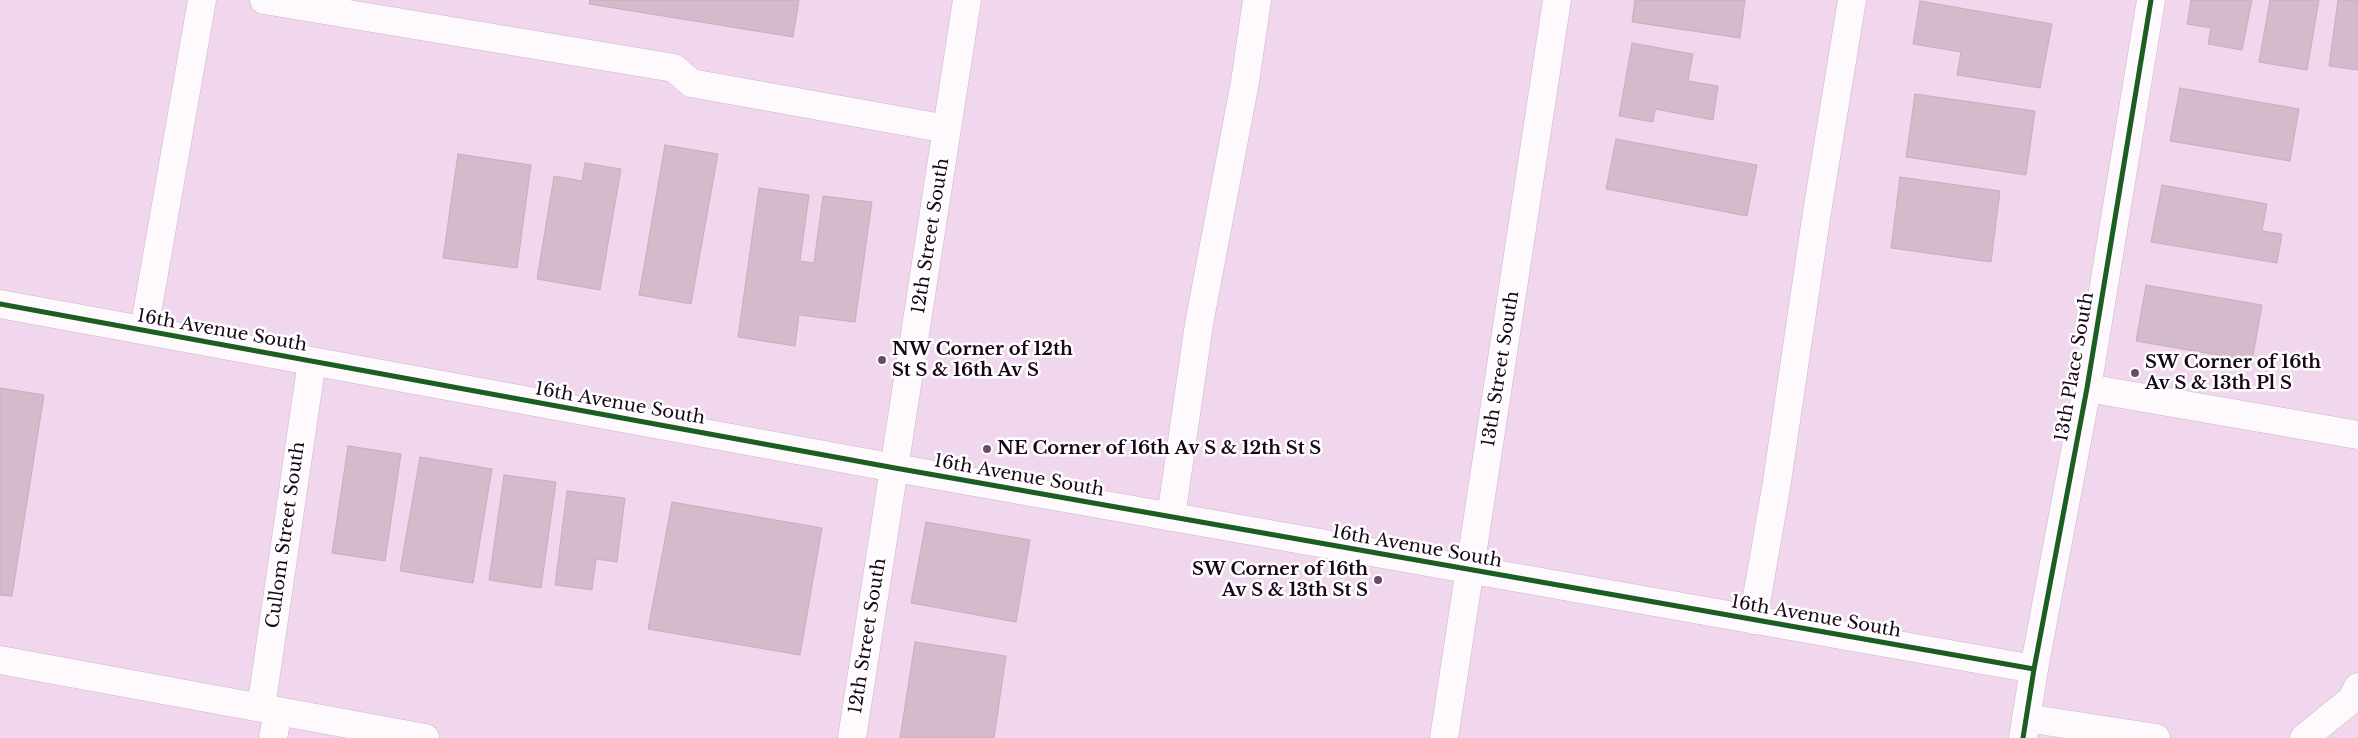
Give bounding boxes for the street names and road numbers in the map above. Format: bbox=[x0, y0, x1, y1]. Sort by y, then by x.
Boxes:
street label: 12th Street South bbox=[908, 157, 954, 315]
street label: 13th Street South bbox=[1478, 290, 1524, 448]
street label: 13th Place South bbox=[2051, 291, 2099, 443]
street label: 16th Avenue South bbox=[135, 305, 309, 357]
street label: 16th Avenue South bbox=[533, 378, 707, 430]
street label: Cullom Street South bbox=[262, 440, 310, 630]
street label: 16th Avenue South bbox=[932, 450, 1106, 502]
street label: 16th Avenue South bbox=[1330, 521, 1504, 573]
street label: 12th Street South bbox=[845, 557, 891, 715]
street label: 16th Avenue South bbox=[1729, 591, 1903, 643]

